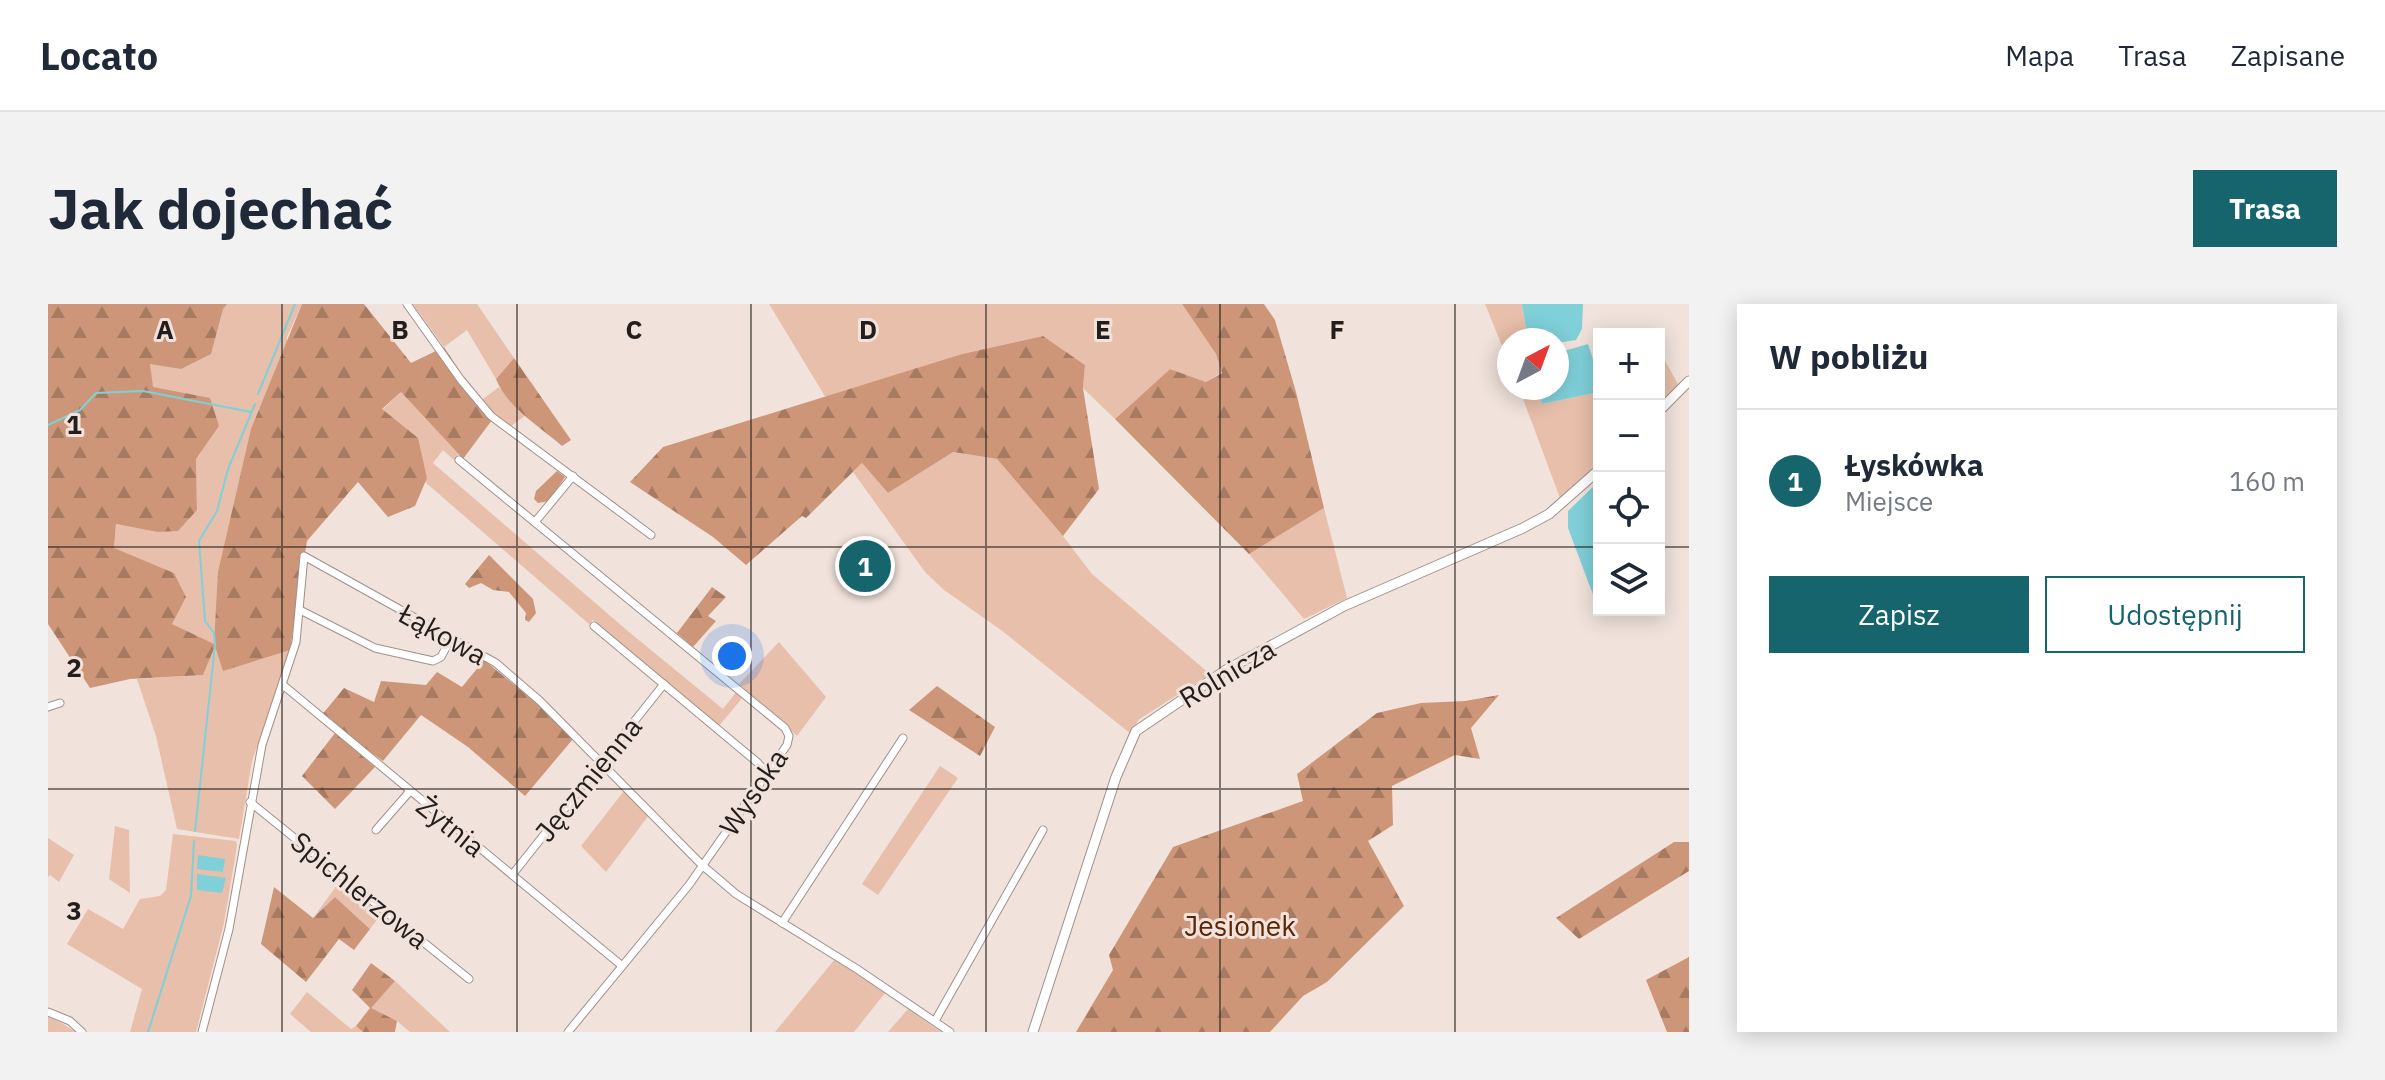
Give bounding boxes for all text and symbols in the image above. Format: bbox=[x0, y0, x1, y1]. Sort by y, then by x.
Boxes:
text: Locato bbox=[40, 31, 158, 80]
text: Mapa bbox=[2005, 37, 2074, 74]
text: Trasa bbox=[2118, 37, 2187, 74]
text: Zapisane bbox=[2231, 37, 2345, 74]
button: Trasa bbox=[2193, 170, 2337, 247]
text: Jak dojechać bbox=[48, 172, 393, 244]
text: A bbox=[156, 312, 174, 346]
text: B bbox=[391, 312, 409, 346]
text: C bbox=[626, 312, 643, 346]
text: D bbox=[859, 312, 877, 346]
text: E bbox=[1095, 312, 1111, 346]
text: F bbox=[1329, 312, 1345, 346]
north arrow bbox=[1497, 328, 1569, 400]
map controls bbox=[1593, 328, 1665, 616]
button: + bbox=[1593, 328, 1665, 400]
text: W pobliżu bbox=[1769, 334, 1929, 378]
button: − bbox=[1593, 400, 1665, 472]
text: 1 bbox=[66, 407, 82, 441]
text: Łyskówka bbox=[1845, 445, 1984, 484]
text: 1 bbox=[1787, 464, 1803, 498]
text: 160 m bbox=[2229, 464, 2305, 498]
button: locate bbox=[1593, 472, 1665, 544]
text: Miejsce bbox=[1845, 484, 1933, 518]
pin: 1 bbox=[839, 536, 891, 596]
button: layers bbox=[1593, 544, 1665, 616]
button: Zapisz bbox=[1769, 576, 2029, 653]
button: Udostępnij bbox=[2045, 576, 2305, 653]
street label: Łąkowa bbox=[392, 594, 494, 673]
street label: Rolnicza bbox=[1172, 630, 1282, 716]
your location bbox=[712, 636, 752, 676]
text: 2 bbox=[66, 650, 82, 684]
street label: Jęczmienna bbox=[526, 709, 650, 849]
street label: Wysoka bbox=[710, 741, 796, 843]
street label: Żytnia bbox=[409, 787, 493, 865]
street label: Spichlerzowa bbox=[283, 823, 437, 957]
text: 3 bbox=[66, 893, 82, 927]
park label: Jesionek bbox=[1184, 907, 1296, 944]

